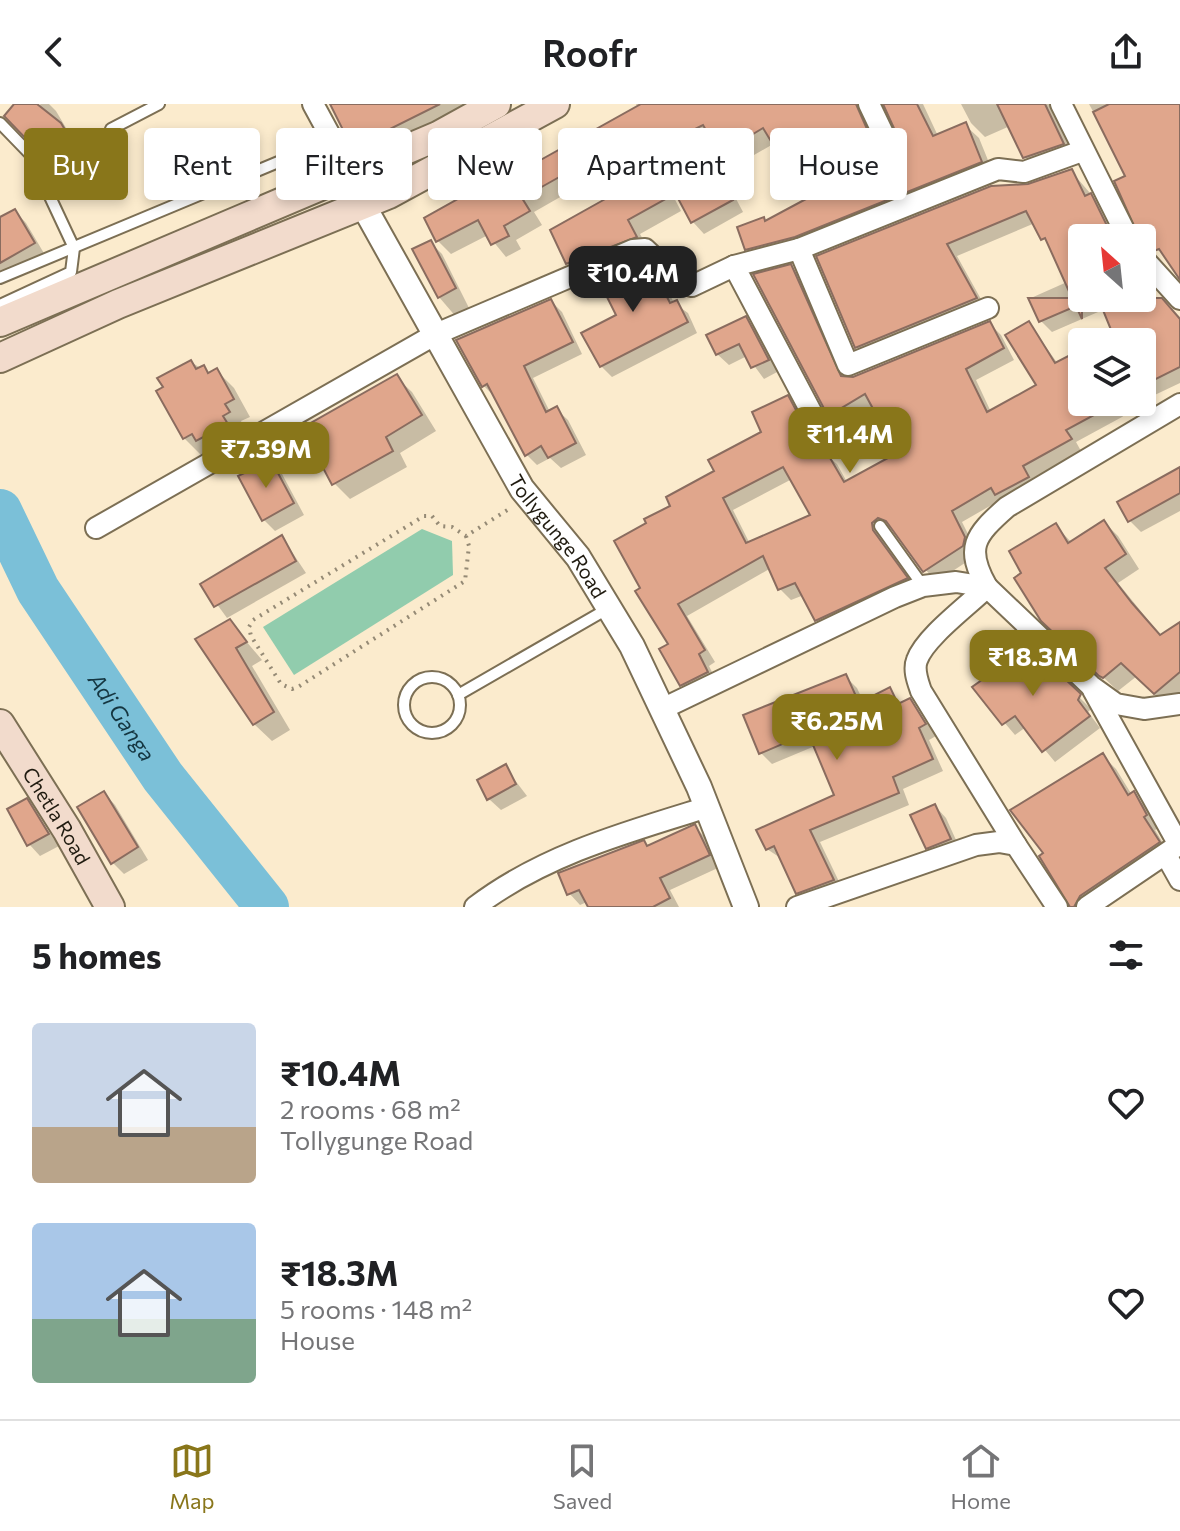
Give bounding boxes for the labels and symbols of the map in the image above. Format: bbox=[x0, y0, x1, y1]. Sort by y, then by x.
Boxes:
north arrow bbox=[1068, 224, 1156, 312]
pin: ₹10.4M bbox=[568, 246, 698, 314]
pin: ₹11.4M bbox=[785, 407, 915, 475]
pin: ₹7.39M bbox=[201, 422, 331, 490]
street label: Tollygunge Road bbox=[504, 470, 612, 602]
pin: ₹18.3M bbox=[968, 630, 1098, 698]
water label: Adi Ganga bbox=[83, 667, 162, 766]
pin: ₹6.25M bbox=[772, 694, 902, 762]
street label: Chetla Road bbox=[18, 762, 96, 869]

